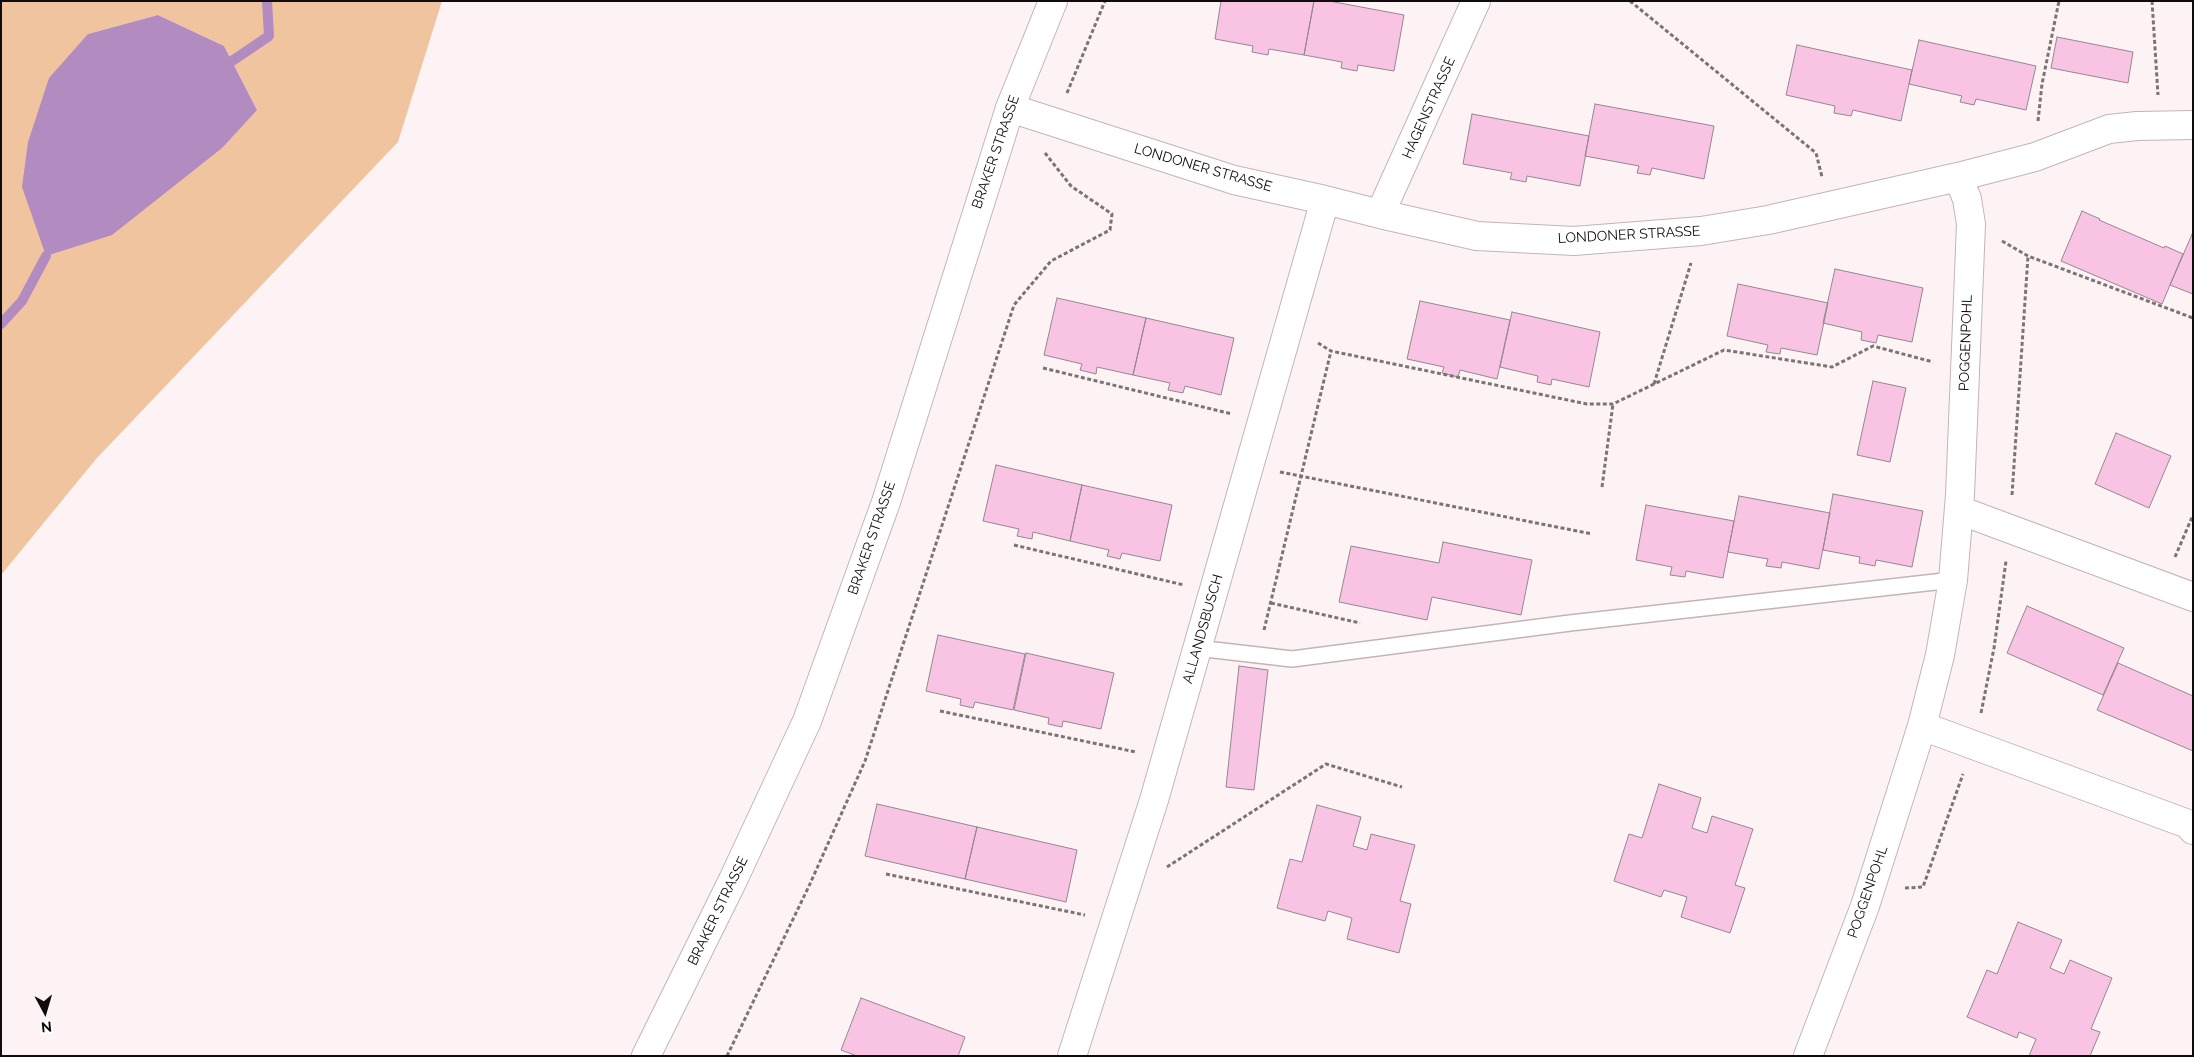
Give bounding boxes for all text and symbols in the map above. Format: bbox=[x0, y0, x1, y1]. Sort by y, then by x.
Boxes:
street label: HAGENSTRASSE bbox=[1399, 54, 1459, 162]
street label: BRAKER STRASSE bbox=[969, 93, 1023, 211]
street label: LONDONER STRASSE bbox=[1132, 140, 1274, 196]
street label: LONDONER STRASSE bbox=[1557, 223, 1701, 247]
street label: POGGENPOHL bbox=[1956, 295, 1976, 391]
street label: BRAKER STRASSE bbox=[845, 479, 899, 597]
street label: ALLANDSBUSCH bbox=[1179, 572, 1227, 686]
street label: POGGENPOHL bbox=[1844, 844, 1892, 940]
street label: BRAKER STRASSE bbox=[684, 854, 752, 968]
north arrow bbox=[20, 987, 70, 1037]
text: N bbox=[40, 1018, 53, 1035]

